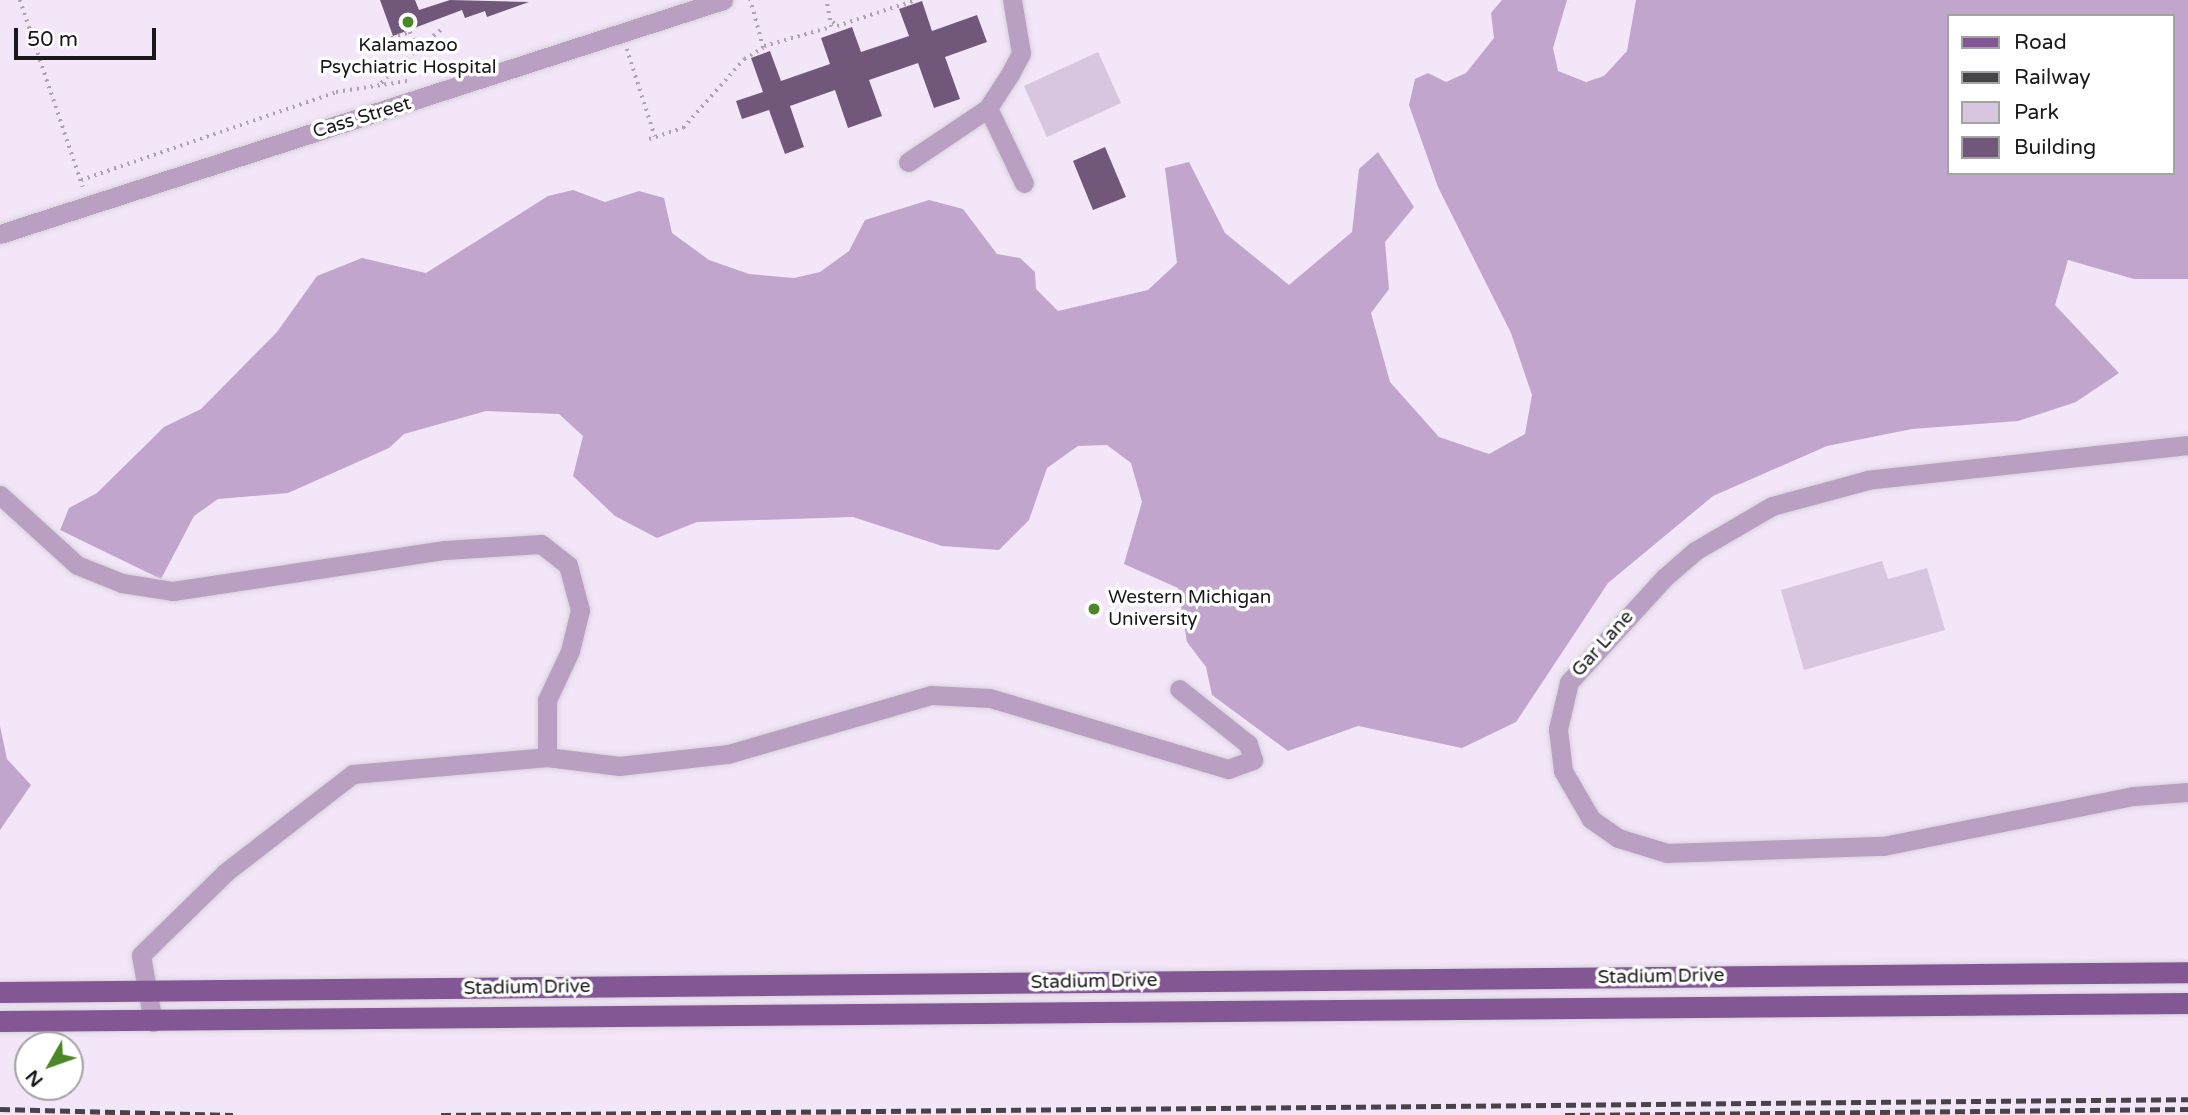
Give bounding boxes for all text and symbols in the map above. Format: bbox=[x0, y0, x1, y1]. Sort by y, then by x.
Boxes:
marker: Kalamazoo Psychiatric Hospital bbox=[398, 12, 418, 32]
scale bar bbox=[18, 14, 159, 58]
legend bbox=[1946, 14, 2174, 175]
text: 50 m bbox=[27, 27, 78, 52]
text: Road bbox=[2014, 30, 2067, 55]
place label: Kalamazoo Psychiatric Hospital bbox=[319, 35, 497, 79]
text: Railway bbox=[2014, 65, 2091, 90]
street label: Cass Street bbox=[310, 92, 414, 144]
text: Park bbox=[2014, 100, 2059, 125]
text: Building bbox=[2014, 135, 2096, 160]
place label: Western Michigan University bbox=[1108, 587, 1271, 631]
marker: Western Michigan University bbox=[1086, 601, 1102, 617]
street label: Gar Lane bbox=[1567, 606, 1639, 682]
street label: Stadium Drive bbox=[1597, 964, 1725, 990]
street label: Stadium Drive bbox=[1030, 969, 1158, 995]
street label: Stadium Drive bbox=[463, 975, 591, 1001]
north arrow bbox=[14, 1031, 84, 1101]
text: N bbox=[21, 1065, 48, 1091]

